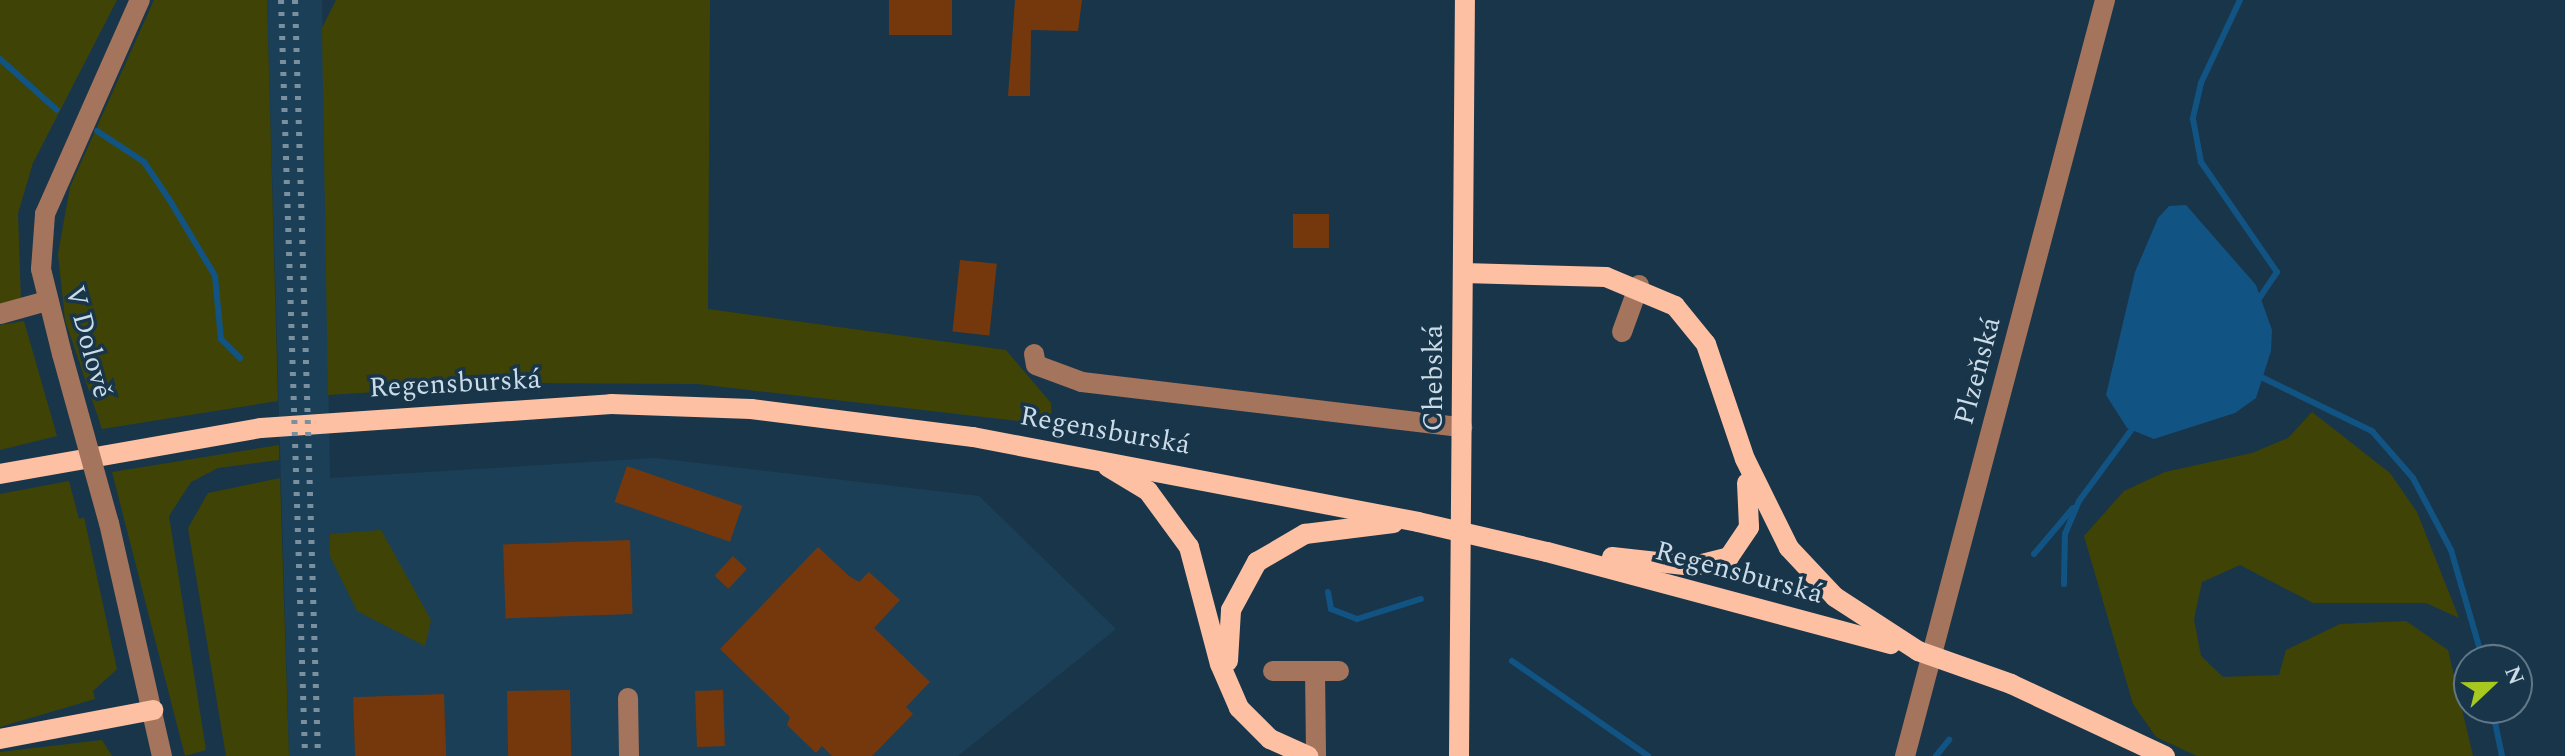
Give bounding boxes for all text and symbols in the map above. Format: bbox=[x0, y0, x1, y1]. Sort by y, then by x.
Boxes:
street label: V Dolově bbox=[57, 282, 119, 402]
street label: Plzeňská bbox=[1948, 313, 2008, 429]
street label: Chebská bbox=[1417, 325, 1451, 431]
street label: Regensburská bbox=[368, 363, 542, 405]
street label: Regensburská bbox=[1017, 400, 1193, 462]
street label: Regensburská bbox=[1651, 534, 1827, 612]
north arrow bbox=[2453, 644, 2533, 724]
text: N bbox=[2495, 661, 2533, 690]

